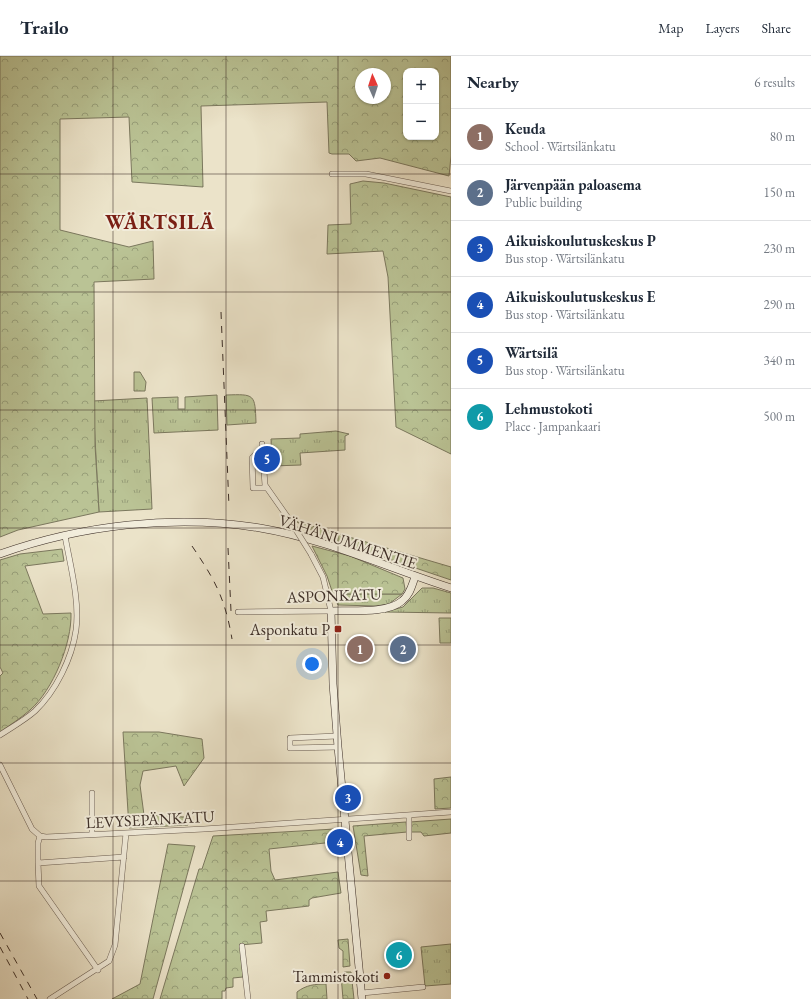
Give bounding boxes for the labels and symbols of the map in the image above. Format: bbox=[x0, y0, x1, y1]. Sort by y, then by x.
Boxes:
north arrow bbox=[355, 68, 391, 104]
district label: WÄRTSILÄ bbox=[105, 209, 215, 235]
pin: 5 bbox=[254, 444, 280, 474]
street label: VÄHÄNUMMENTIE bbox=[276, 509, 420, 574]
street label: ASPONKATU bbox=[285, 583, 382, 608]
place label: Asponkatu P bbox=[249, 619, 330, 640]
marker: Asponkatu P bbox=[333, 624, 343, 634]
pin: 1 bbox=[347, 634, 373, 664]
pin: 2 bbox=[390, 634, 416, 664]
your location bbox=[302, 654, 322, 674]
pin: 3 bbox=[335, 783, 361, 813]
street label: LEVYSEPÄNKATU bbox=[85, 806, 215, 833]
pin: 4 bbox=[327, 827, 353, 857]
pin: 6 bbox=[386, 940, 412, 970]
place label: Tammistokoti bbox=[293, 966, 379, 987]
marker: Tammistokoti bbox=[382, 971, 392, 981]

